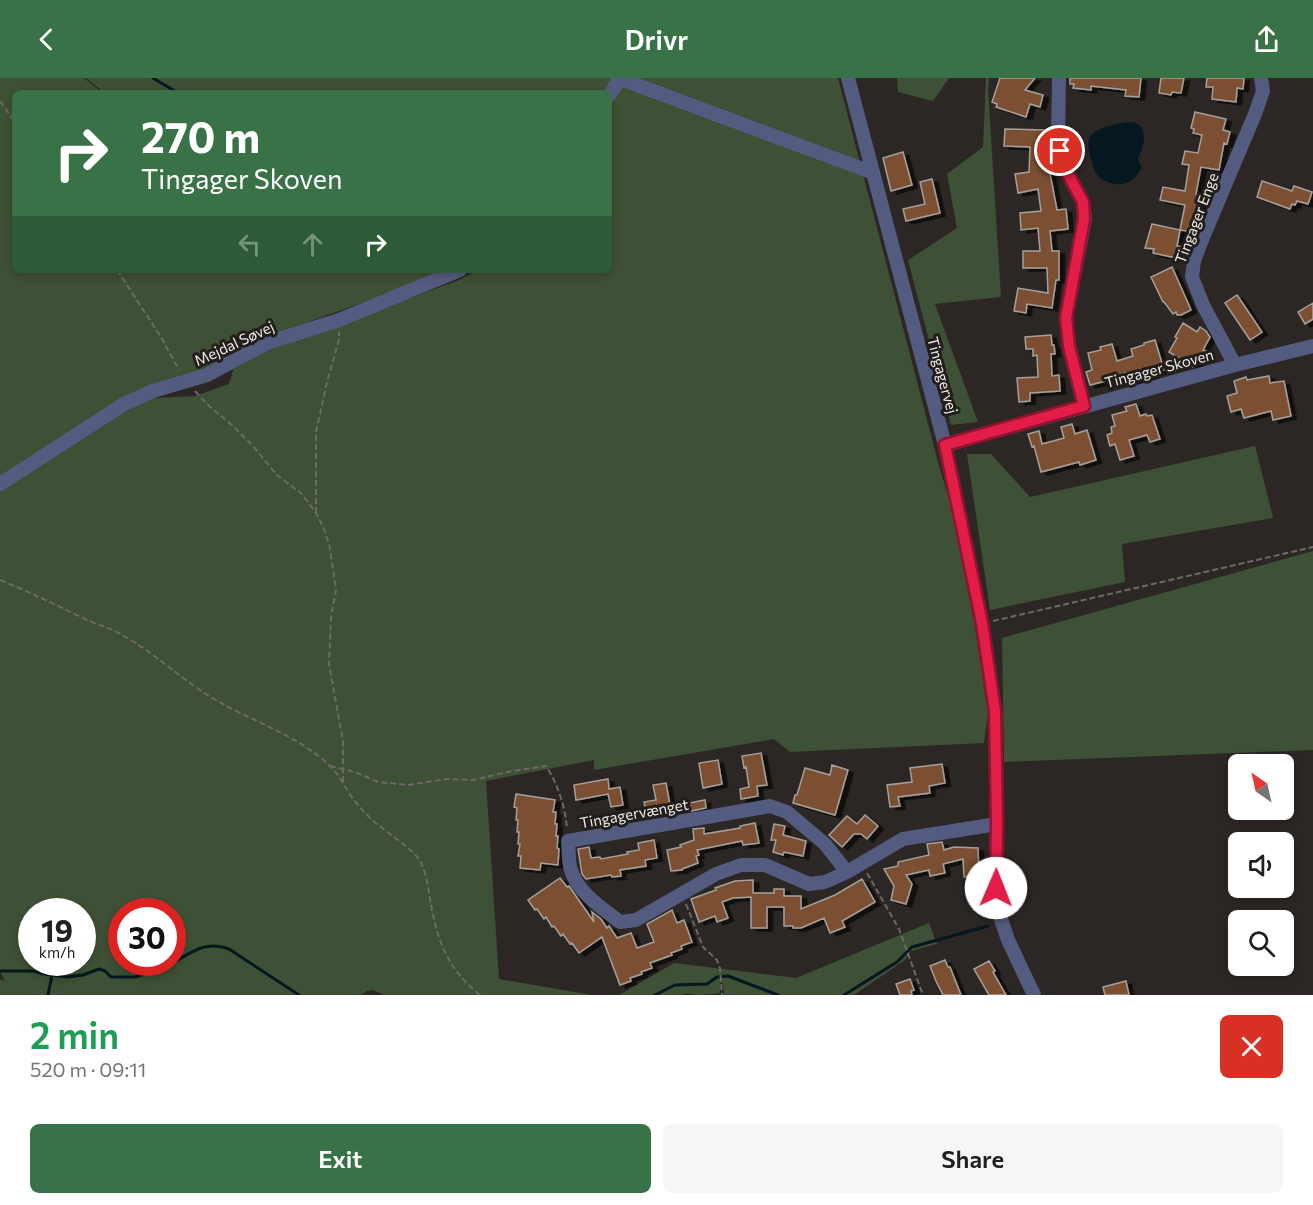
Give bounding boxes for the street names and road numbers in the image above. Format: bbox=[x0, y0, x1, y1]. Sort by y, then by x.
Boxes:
street label: Tingager Enge bbox=[1170, 170, 1222, 266]
street label: Mejdal Søvej bbox=[191, 317, 277, 369]
street label: Tingagervej bbox=[924, 335, 962, 415]
street label: Tingager Skoven bbox=[1103, 345, 1215, 391]
street label: Tingagervænget bbox=[578, 795, 690, 831]

